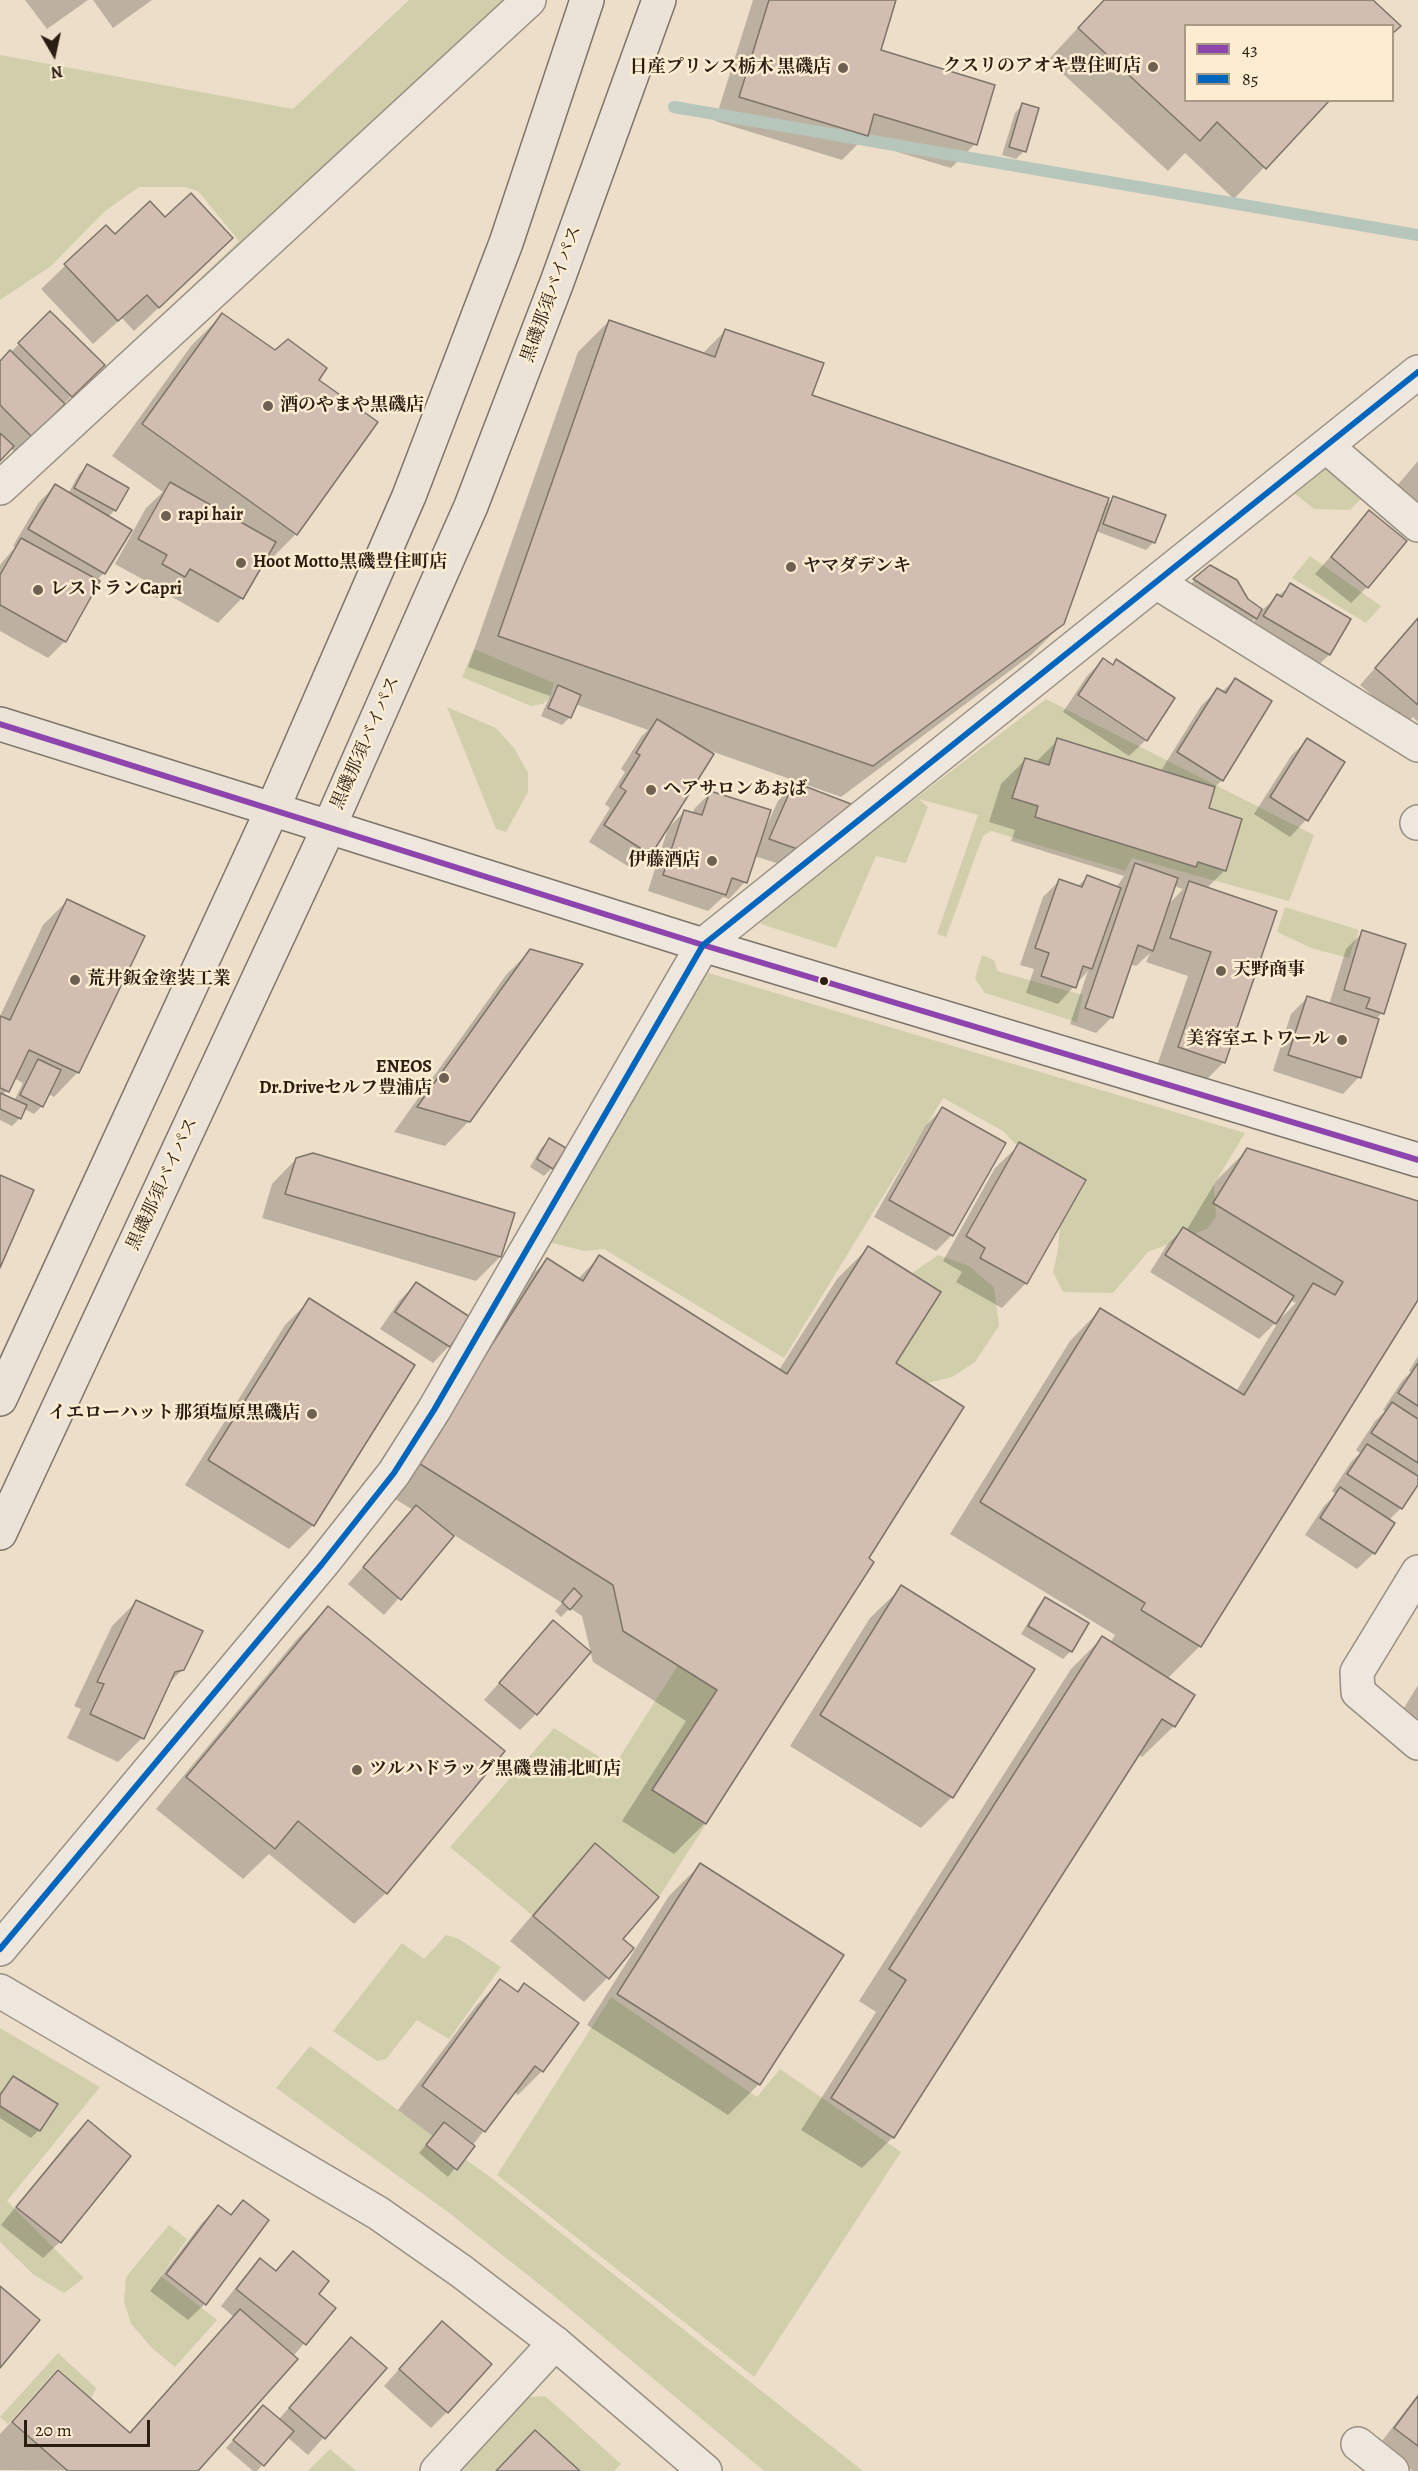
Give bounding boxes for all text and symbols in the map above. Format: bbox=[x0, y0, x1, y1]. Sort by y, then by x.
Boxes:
north arrow bbox=[24, 24, 84, 84]
legend bbox=[1184, 24, 1394, 102]
text: 43 bbox=[1242, 37, 1258, 61]
place label: クスリのアオキ豊住町店 bbox=[943, 56, 1141, 78]
place label: 日産プリンス栃木 黒磯店 bbox=[630, 57, 831, 79]
text: N bbox=[49, 60, 64, 84]
marker: クスリのアオキ豊住町店 bbox=[1146, 60, 1160, 74]
marker: 日産プリンス栃木 黒磯店 bbox=[836, 61, 850, 75]
text: 85 bbox=[1242, 67, 1258, 91]
street label: 黒磯那須バイパス bbox=[517, 223, 587, 365]
place label: 酒のやまや黒磯店 bbox=[280, 395, 424, 417]
marker: 酒のやまや黒磯店 bbox=[261, 399, 275, 413]
place label: rapi hair bbox=[178, 505, 243, 527]
marker: rapi hair bbox=[159, 509, 173, 523]
place label: Hoot Motto黒磯豊住町店 bbox=[253, 552, 447, 574]
marker: Hoot Motto黒磯豊住町店 bbox=[234, 556, 248, 570]
place label: ヤマダデンキ bbox=[803, 556, 911, 578]
marker: ヤマダデンキ bbox=[784, 560, 798, 574]
place label: レストランCapri bbox=[50, 579, 182, 601]
marker: レストランCapri bbox=[31, 583, 45, 597]
street label: 黒磯那須バイパス bbox=[327, 673, 405, 813]
place label: ヘアサロンあおば bbox=[663, 779, 807, 801]
marker: ヘアサロンあおば bbox=[644, 783, 658, 797]
place label: 伊藤酒店 bbox=[628, 850, 700, 872]
marker: 伊藤酒店 bbox=[705, 854, 719, 868]
place label: 天野商事 bbox=[1233, 960, 1305, 982]
marker: 天野商事 bbox=[1214, 964, 1228, 978]
place label: 荒井鈑金塗装工業 bbox=[87, 969, 231, 991]
marker: 荒井鈑金塗装工業 bbox=[68, 973, 82, 987]
unlabelled marker bbox=[818, 975, 830, 987]
place label: 美容室エトワール bbox=[1186, 1029, 1330, 1051]
marker: 美容室エトワール bbox=[1335, 1033, 1349, 1047]
place label: ENEOS Dr.Driveセルフ豊浦店 bbox=[259, 1057, 432, 1100]
marker: ENEOS Dr.Driveセルフ豊浦店 bbox=[437, 1071, 451, 1085]
street label: 黒磯那須バイパス bbox=[123, 1114, 203, 1254]
place label: イエローハット那須塩原黒磯店 bbox=[48, 1403, 300, 1425]
marker: イエローハット那須塩原黒磯店 bbox=[305, 1407, 319, 1421]
place label: ツルハドラッグ黒磯豊浦北町店 bbox=[369, 1759, 621, 1781]
marker: ツルハドラッグ黒磯豊浦北町店 bbox=[350, 1763, 364, 1777]
scale bar bbox=[27, 2408, 153, 2446]
text: 20 m bbox=[35, 2418, 72, 2442]

